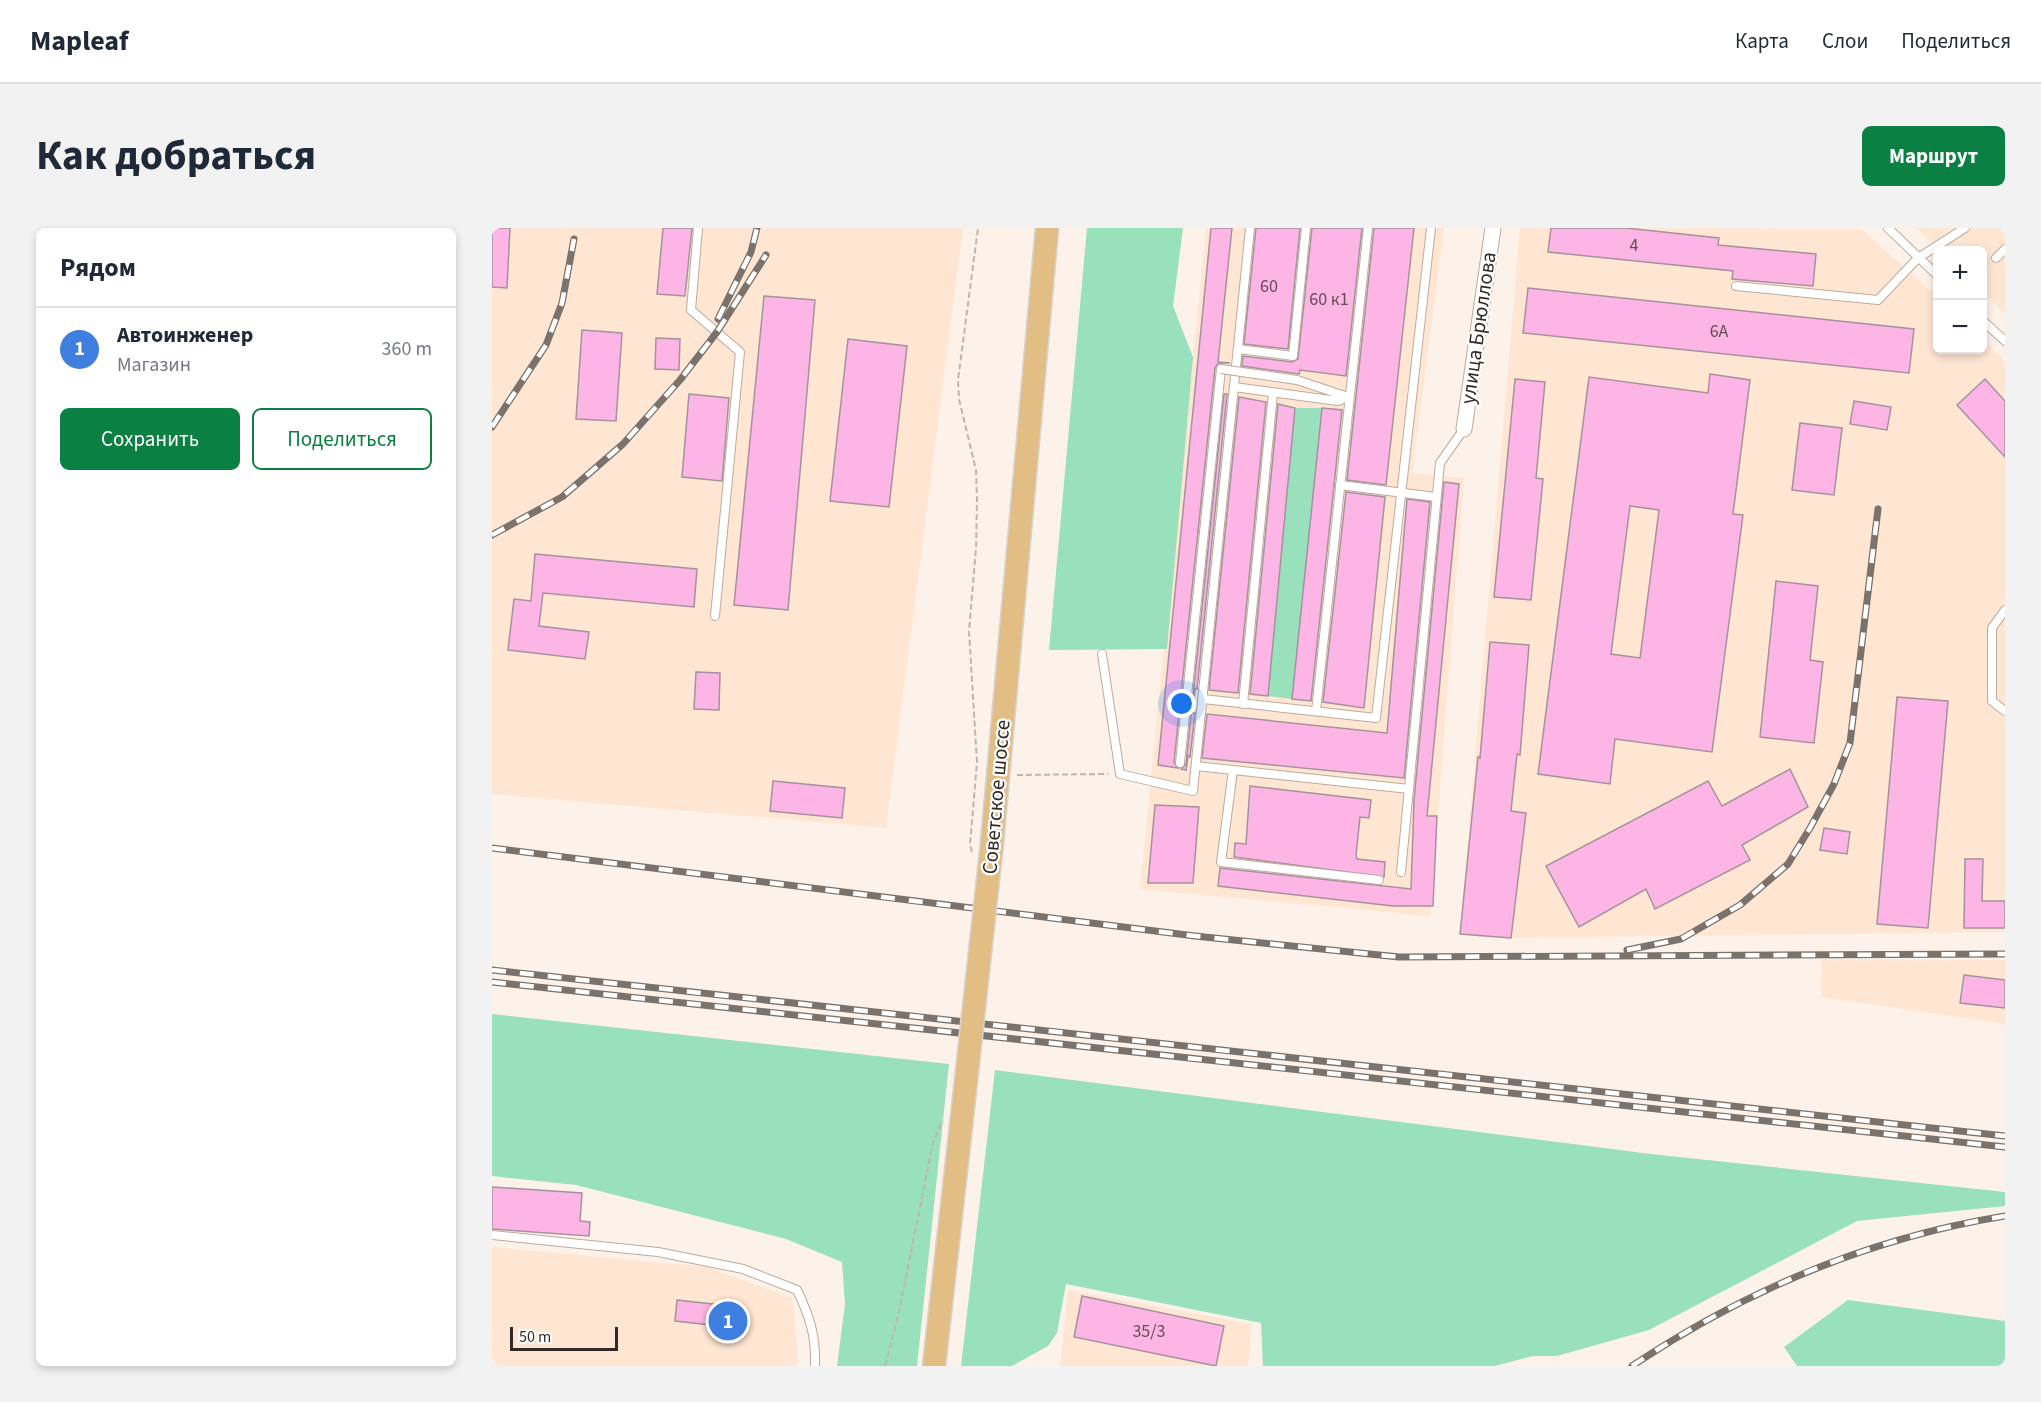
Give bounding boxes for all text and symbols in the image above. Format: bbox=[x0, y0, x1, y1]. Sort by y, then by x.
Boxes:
text: Mapleaf bbox=[30, 21, 129, 61]
text: Карта bbox=[1735, 26, 1789, 56]
text: Слои bbox=[1822, 26, 1868, 56]
text: Поделиться bbox=[1901, 26, 2011, 56]
text: Как добраться bbox=[36, 126, 316, 186]
button: Маршрут bbox=[1862, 126, 2005, 186]
house number: 4 bbox=[1630, 233, 1639, 258]
map controls bbox=[1933, 246, 1987, 354]
button: + bbox=[1933, 246, 1987, 300]
text: Рядом bbox=[60, 249, 136, 286]
street label: улица Брюллова bbox=[1452, 250, 1504, 406]
house number: 60 bbox=[1260, 274, 1278, 299]
house number: 60 к1 bbox=[1309, 287, 1349, 312]
button: − bbox=[1933, 300, 1987, 354]
text: Автоинженер bbox=[117, 319, 253, 351]
house number: 6А bbox=[1710, 319, 1729, 344]
text: 1 bbox=[74, 335, 85, 363]
text: 360 m bbox=[382, 335, 432, 363]
text: Магазин bbox=[117, 351, 191, 379]
button: Сохранить bbox=[60, 408, 240, 470]
button: Поделиться bbox=[252, 408, 432, 470]
your location bbox=[1167, 689, 1196, 718]
street label: Советское шоссе bbox=[974, 718, 1018, 876]
pin: 1 bbox=[708, 1298, 748, 1344]
house number: 35/3 bbox=[1132, 1319, 1166, 1344]
scale bar bbox=[510, 1324, 618, 1352]
text: 50 m bbox=[519, 1326, 551, 1348]

